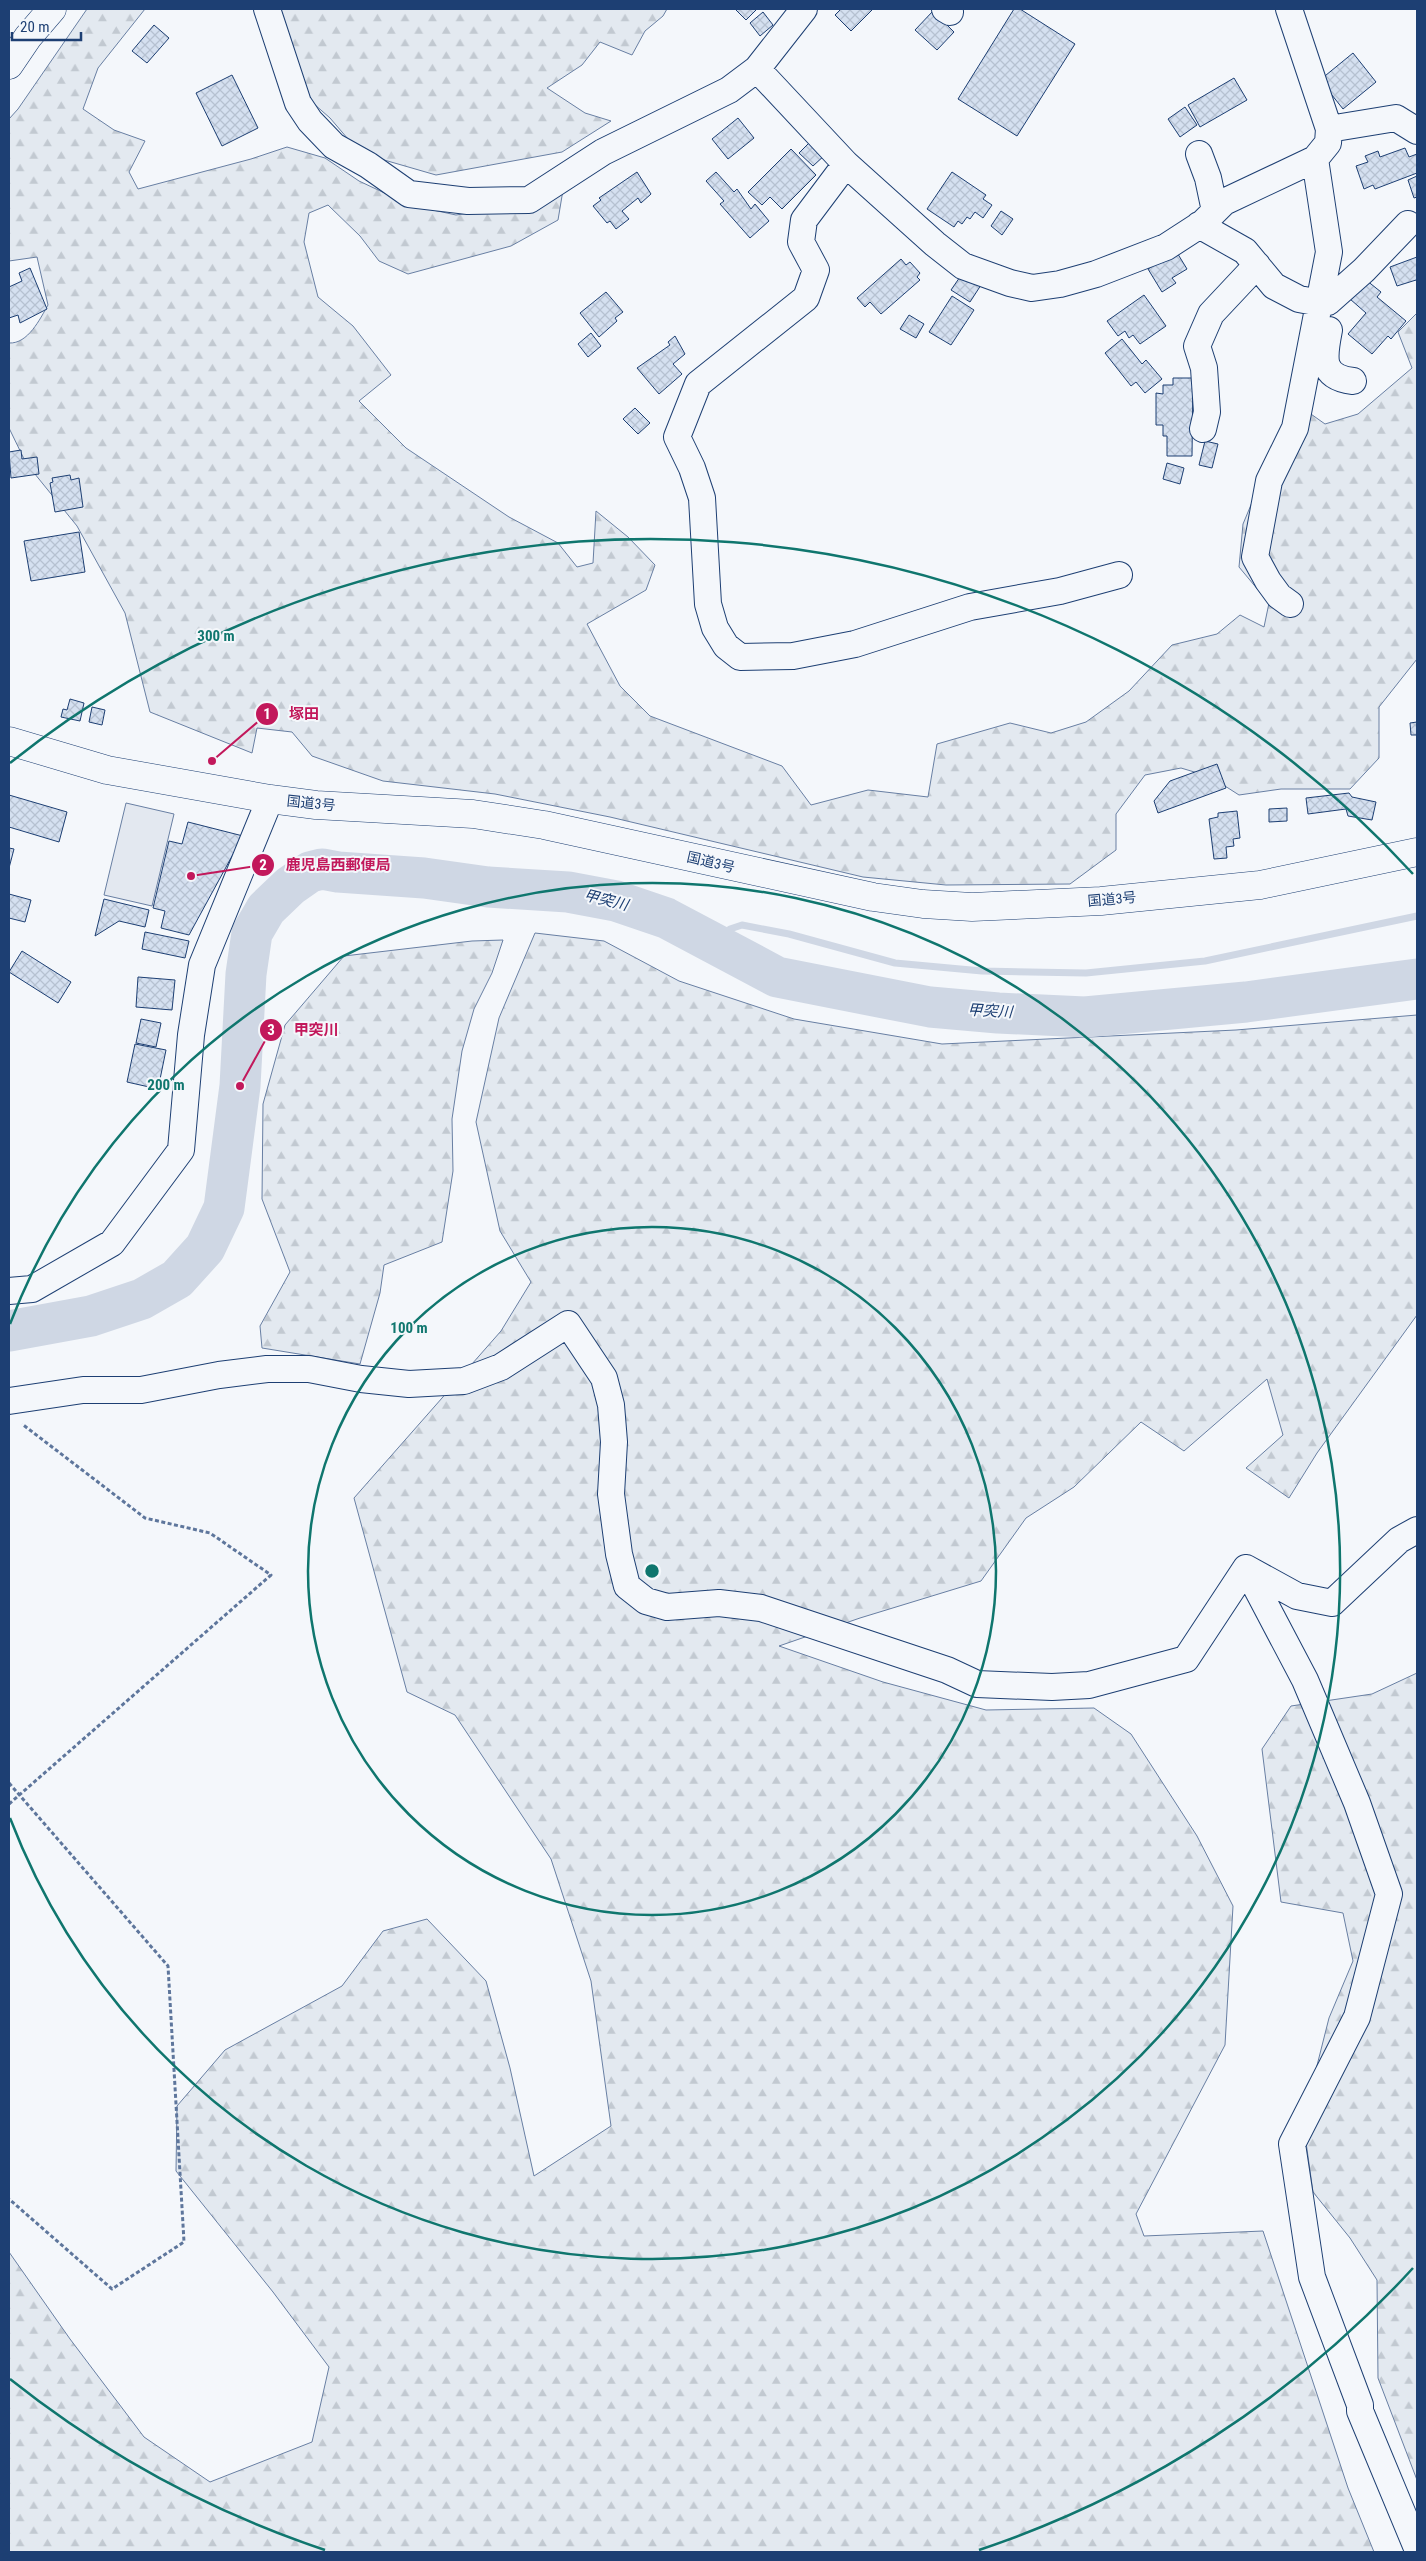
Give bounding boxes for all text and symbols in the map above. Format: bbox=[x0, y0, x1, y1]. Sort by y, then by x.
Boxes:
scale bar bbox=[12, 10, 81, 42]
text: 20 m bbox=[20, 18, 50, 36]
text: 300 m bbox=[197, 627, 235, 645]
callout: 塚田 bbox=[254, 699, 329, 729]
text: 1 bbox=[263, 705, 271, 723]
text: 塚田 bbox=[289, 705, 319, 723]
street label: 国道3号 bbox=[286, 792, 336, 814]
street label: 国道3号 bbox=[685, 849, 737, 875]
callout: 鹿児島西郵便局 bbox=[251, 850, 401, 880]
text: 2 bbox=[259, 856, 267, 874]
text: 鹿児島西郵便局 bbox=[285, 856, 391, 874]
water label: 甲突川 bbox=[582, 886, 632, 915]
street label: 国道3号 bbox=[1087, 889, 1137, 909]
water label: 甲突川 bbox=[967, 1001, 1015, 1021]
callout: 甲突川 bbox=[258, 1015, 348, 1045]
text: 3 bbox=[267, 1021, 275, 1039]
text: 甲突川 bbox=[293, 1021, 339, 1039]
text: 200 m bbox=[147, 1076, 185, 1094]
text: 100 m bbox=[390, 1319, 428, 1337]
centre of rings bbox=[643, 1562, 661, 1580]

